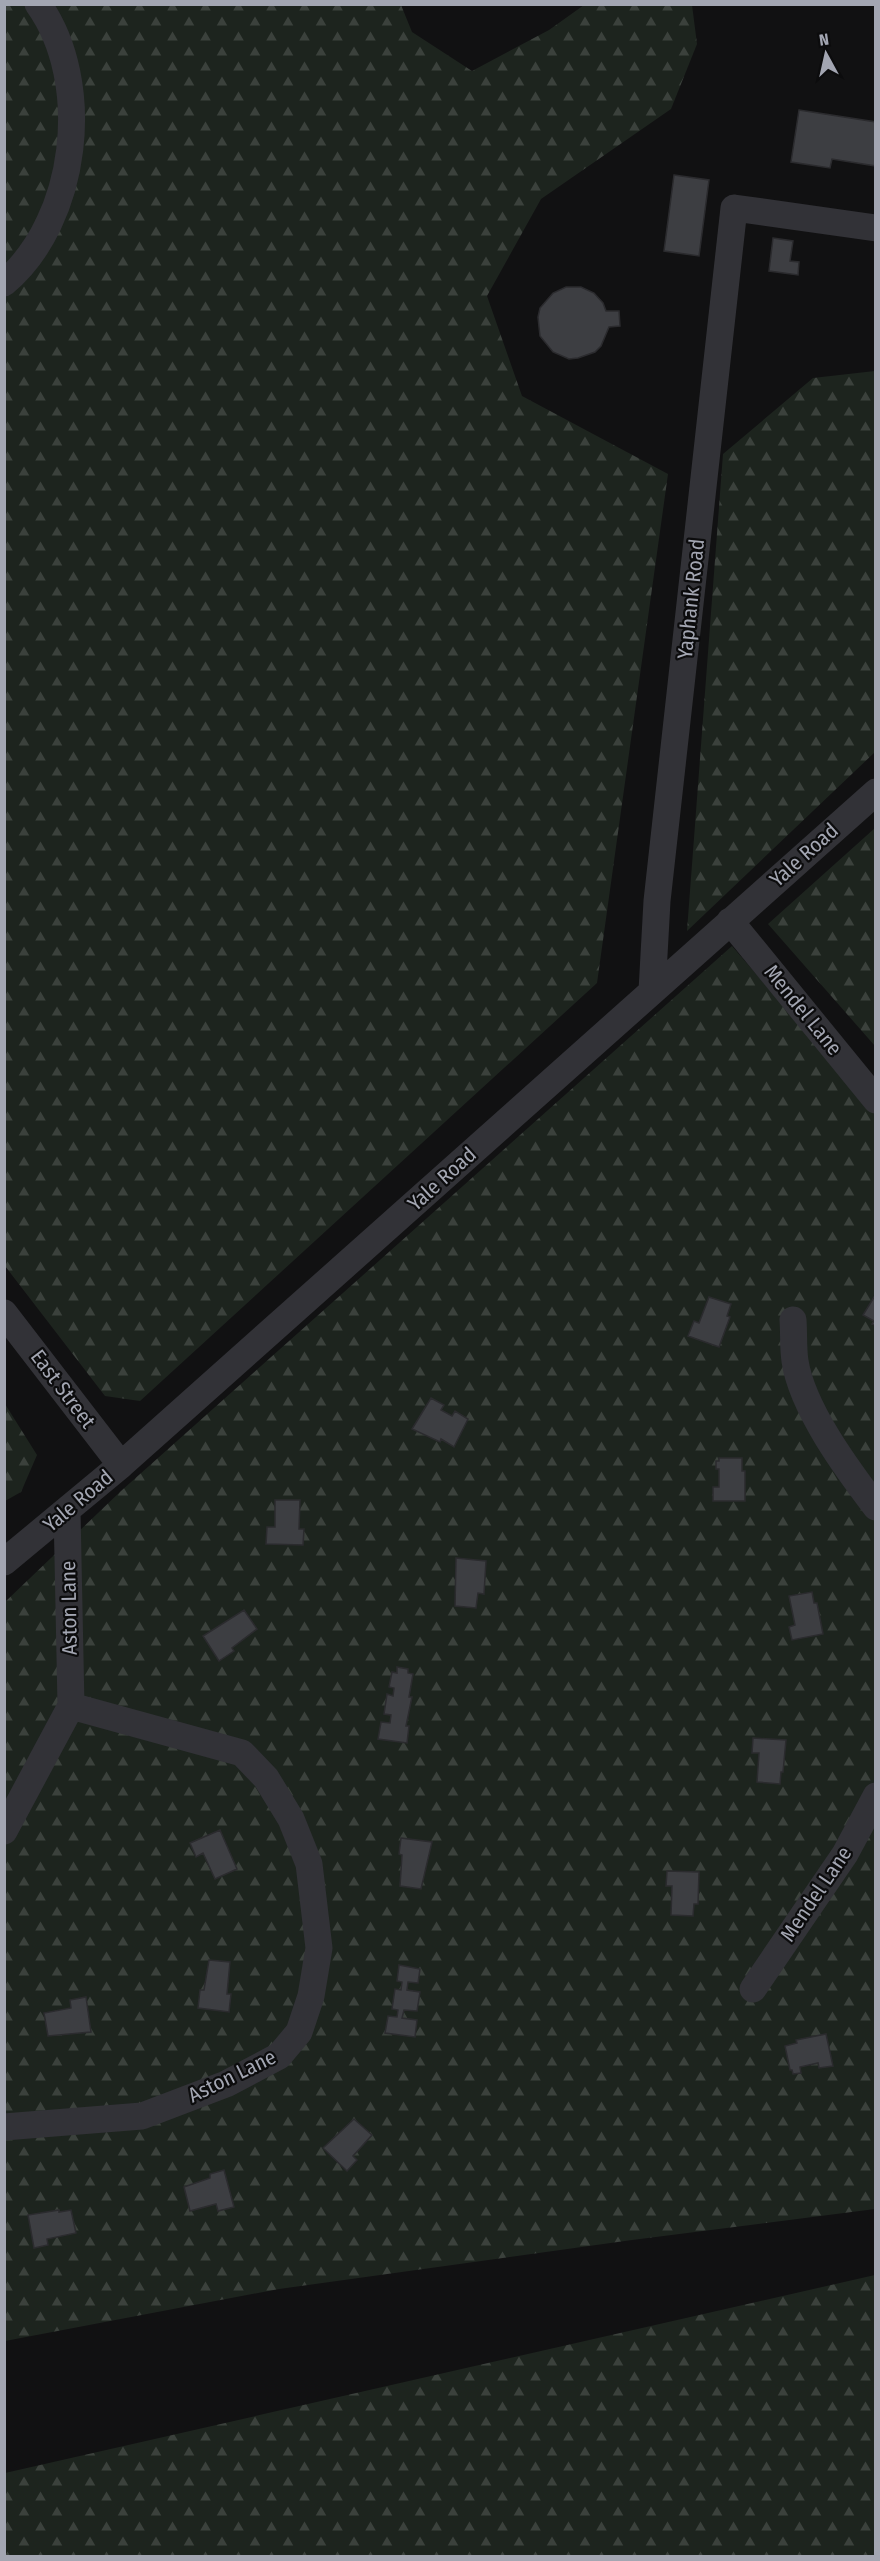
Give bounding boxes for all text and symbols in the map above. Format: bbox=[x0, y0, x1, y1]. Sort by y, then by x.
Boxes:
north arrow bbox=[796, 24, 856, 84]
text: N bbox=[818, 30, 830, 50]
street label: Yaphank Road bbox=[672, 537, 710, 661]
street label: Yale Road bbox=[764, 818, 844, 892]
street label: Mendel Lane bbox=[758, 959, 848, 1061]
street label: Yale Road bbox=[402, 1142, 482, 1216]
street label: East Street bbox=[25, 1344, 101, 1434]
street label: Yale Road bbox=[38, 1464, 118, 1538]
street label: Aston Lane bbox=[55, 1561, 83, 1655]
street label: Mendel Lane bbox=[775, 1841, 857, 1947]
street label: Aston Lane bbox=[184, 2044, 280, 2108]

